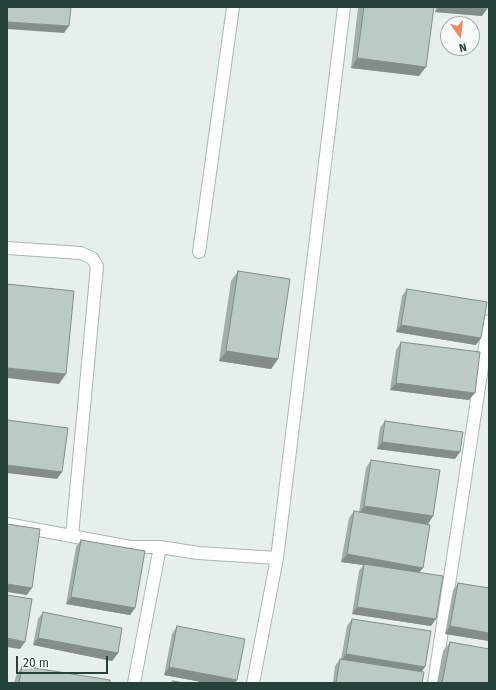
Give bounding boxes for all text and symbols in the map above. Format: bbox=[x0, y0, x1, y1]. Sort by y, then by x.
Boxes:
north arrow bbox=[440, 16, 480, 56]
text: N bbox=[458, 40, 468, 54]
scale bar bbox=[18, 648, 110, 674]
text: 20 m bbox=[23, 656, 49, 670]

